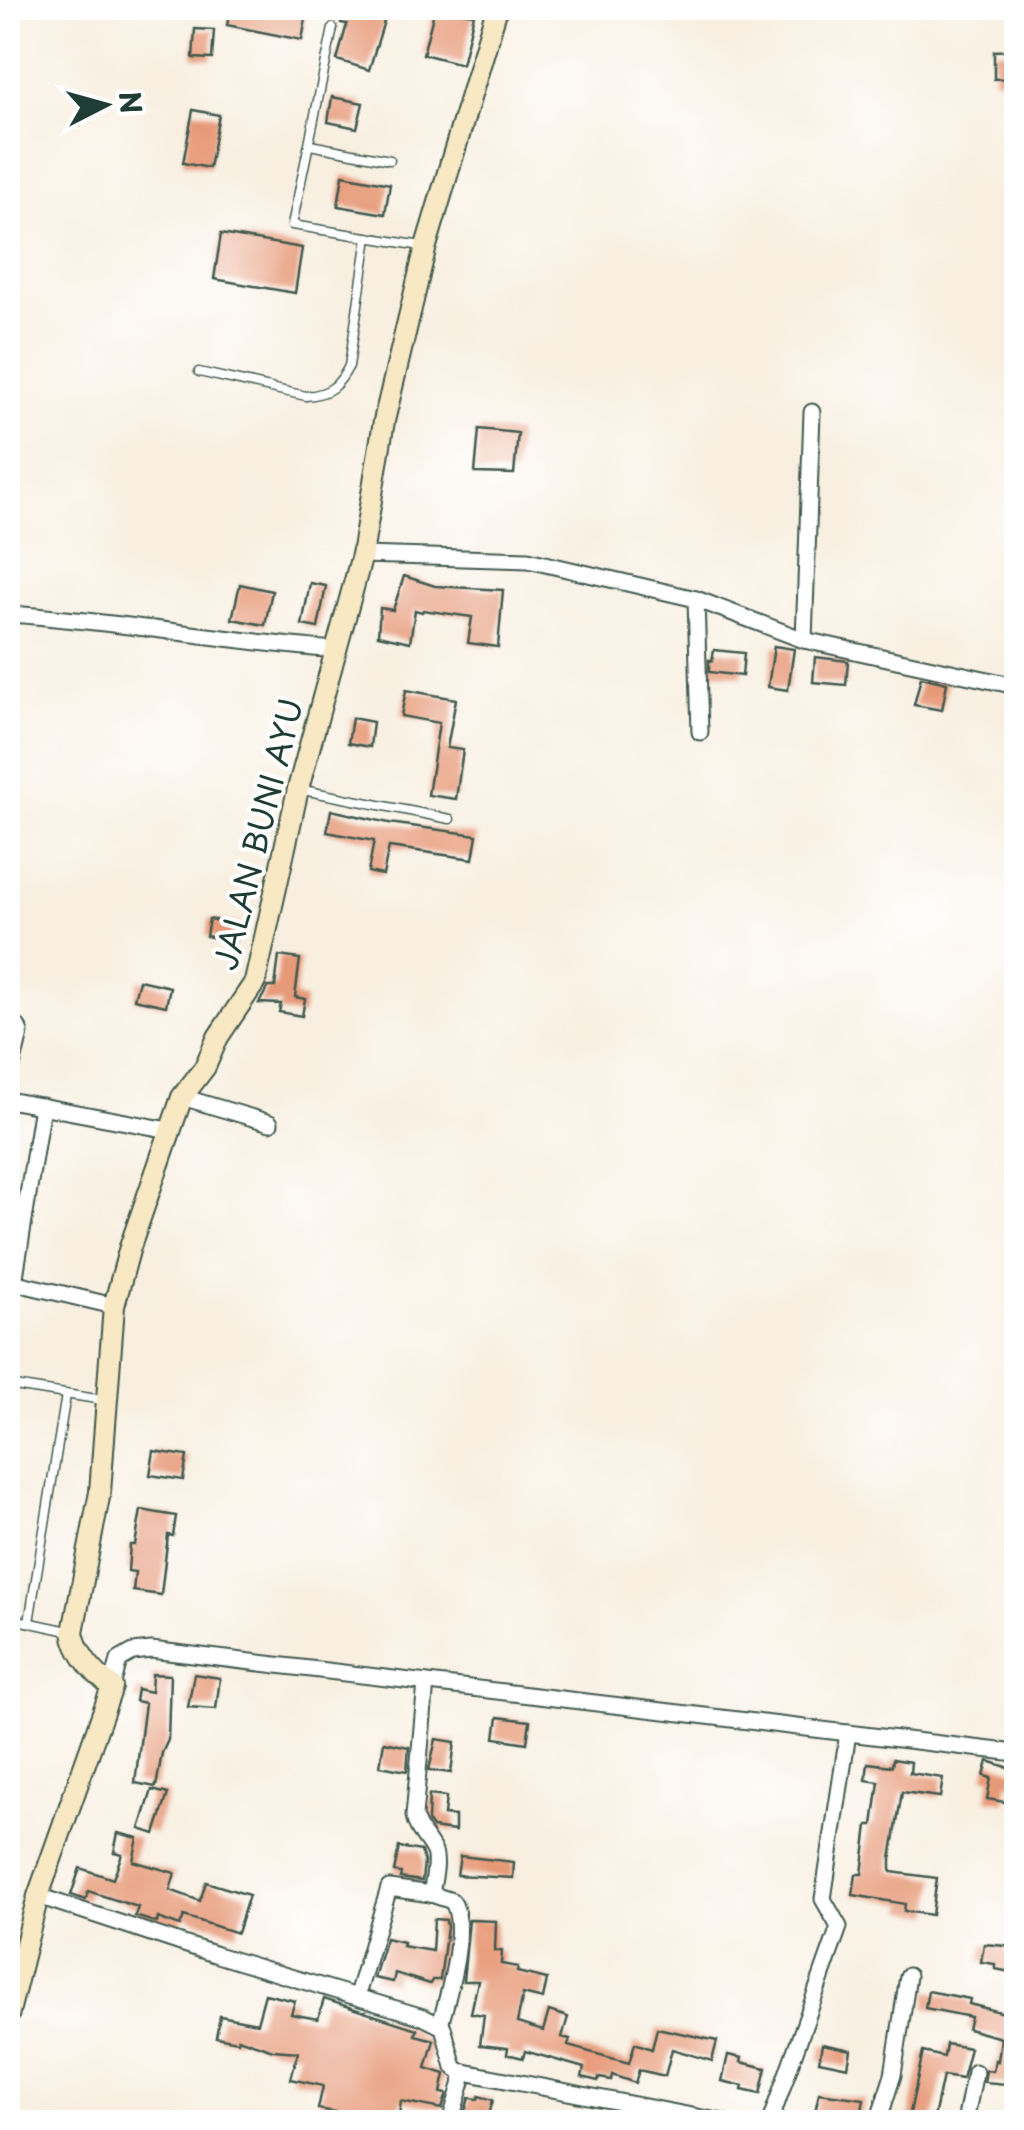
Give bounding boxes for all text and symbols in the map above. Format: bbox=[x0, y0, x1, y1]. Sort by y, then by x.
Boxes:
north arrow bbox=[55, 55, 155, 155]
text: N bbox=[109, 89, 154, 116]
street label: JALAN BUNI AYU bbox=[200, 693, 314, 975]

